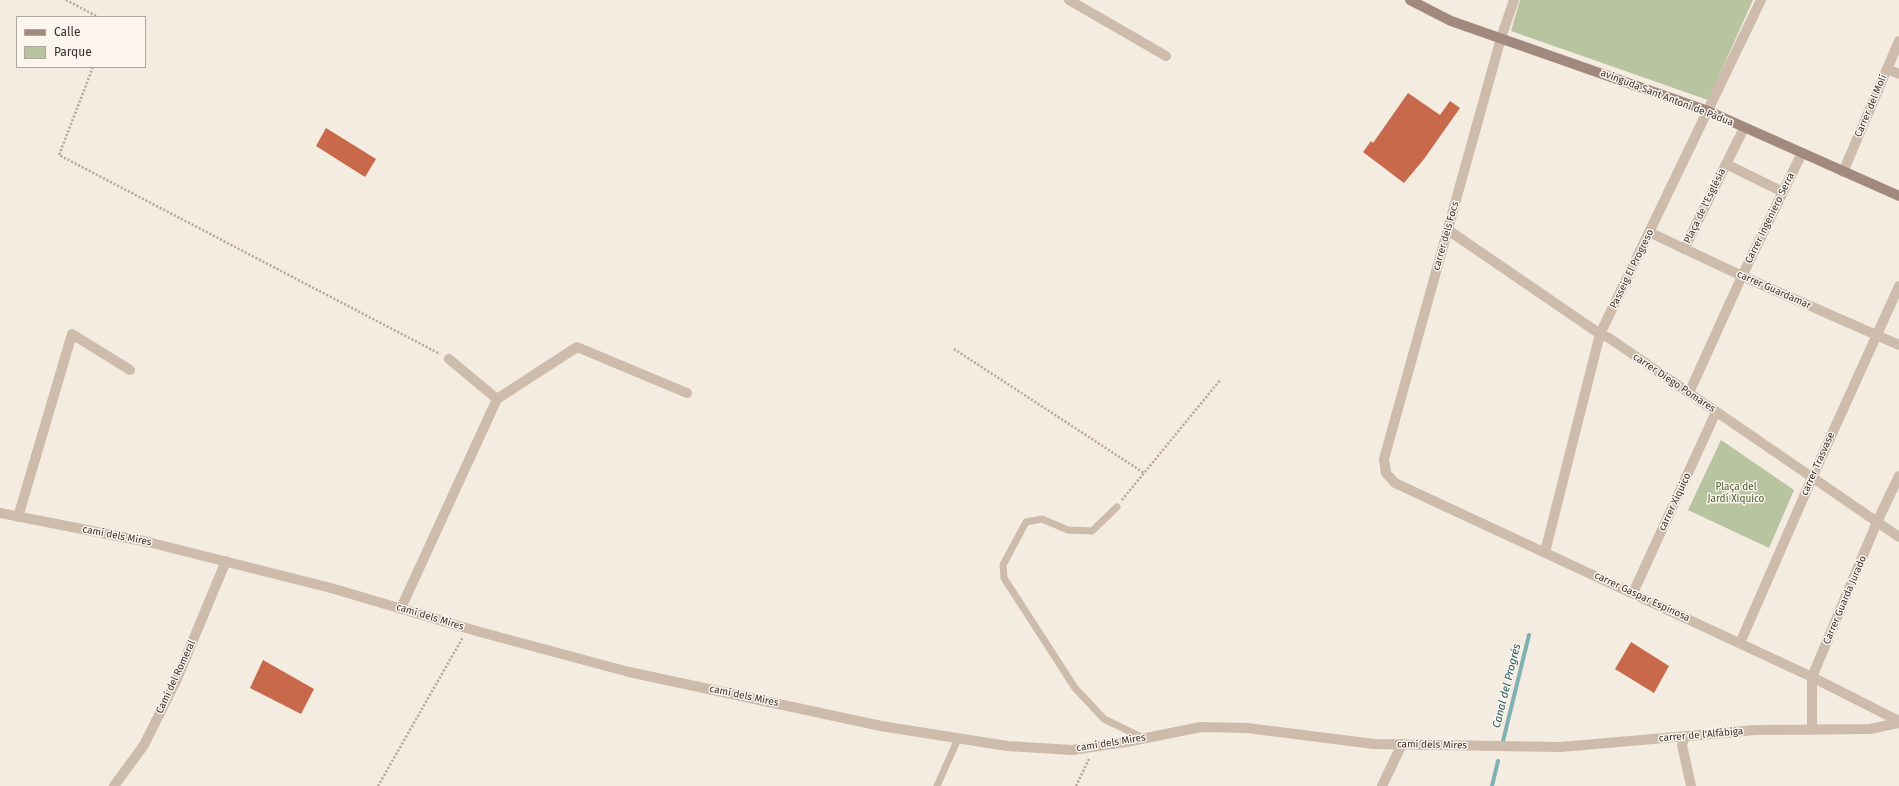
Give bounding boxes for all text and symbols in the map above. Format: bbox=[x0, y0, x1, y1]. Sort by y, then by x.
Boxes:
legend bbox=[16, 16, 146, 68]
text: Calle bbox=[54, 25, 81, 39]
text: Parque bbox=[54, 45, 92, 59]
street label: avinguda Sant Antoni de Pàdua bbox=[1599, 67, 1735, 129]
street label: Carrer del Molí bbox=[1852, 73, 1890, 139]
street label: Plaça de l'Església bbox=[1682, 166, 1728, 246]
street label: Carrer Ingeniero Serra bbox=[1743, 171, 1797, 265]
street label: carrer dels Focs bbox=[1430, 200, 1462, 272]
street label: Passeig El Progreso bbox=[1608, 227, 1656, 311]
street label: carrer Guardamar bbox=[1735, 268, 1813, 312]
street label: carrer Diego Pomares bbox=[1631, 351, 1717, 415]
street label: carrer Trasvase bbox=[1799, 431, 1837, 497]
street label: carrer Xiquico bbox=[1656, 471, 1694, 533]
park label: Plaça del Jardí Xiquico bbox=[1708, 481, 1764, 504]
street label: camí dels Mires bbox=[81, 523, 153, 549]
street label: Carrer Guarda Jurado bbox=[1821, 554, 1869, 646]
street label: carrer Gaspar Espinosa bbox=[1592, 570, 1692, 624]
street label: camí dels Mires bbox=[395, 601, 465, 633]
street label: Camí del Romeral bbox=[154, 638, 198, 716]
water label: Canal del Progrés bbox=[1490, 643, 1524, 729]
street label: camí dels Mires bbox=[708, 683, 780, 709]
street label: carrer de l'Alfàbiga bbox=[1658, 725, 1744, 745]
street label: camí dels Mires bbox=[1075, 732, 1147, 754]
street label: camí dels Mires bbox=[1397, 738, 1467, 752]

